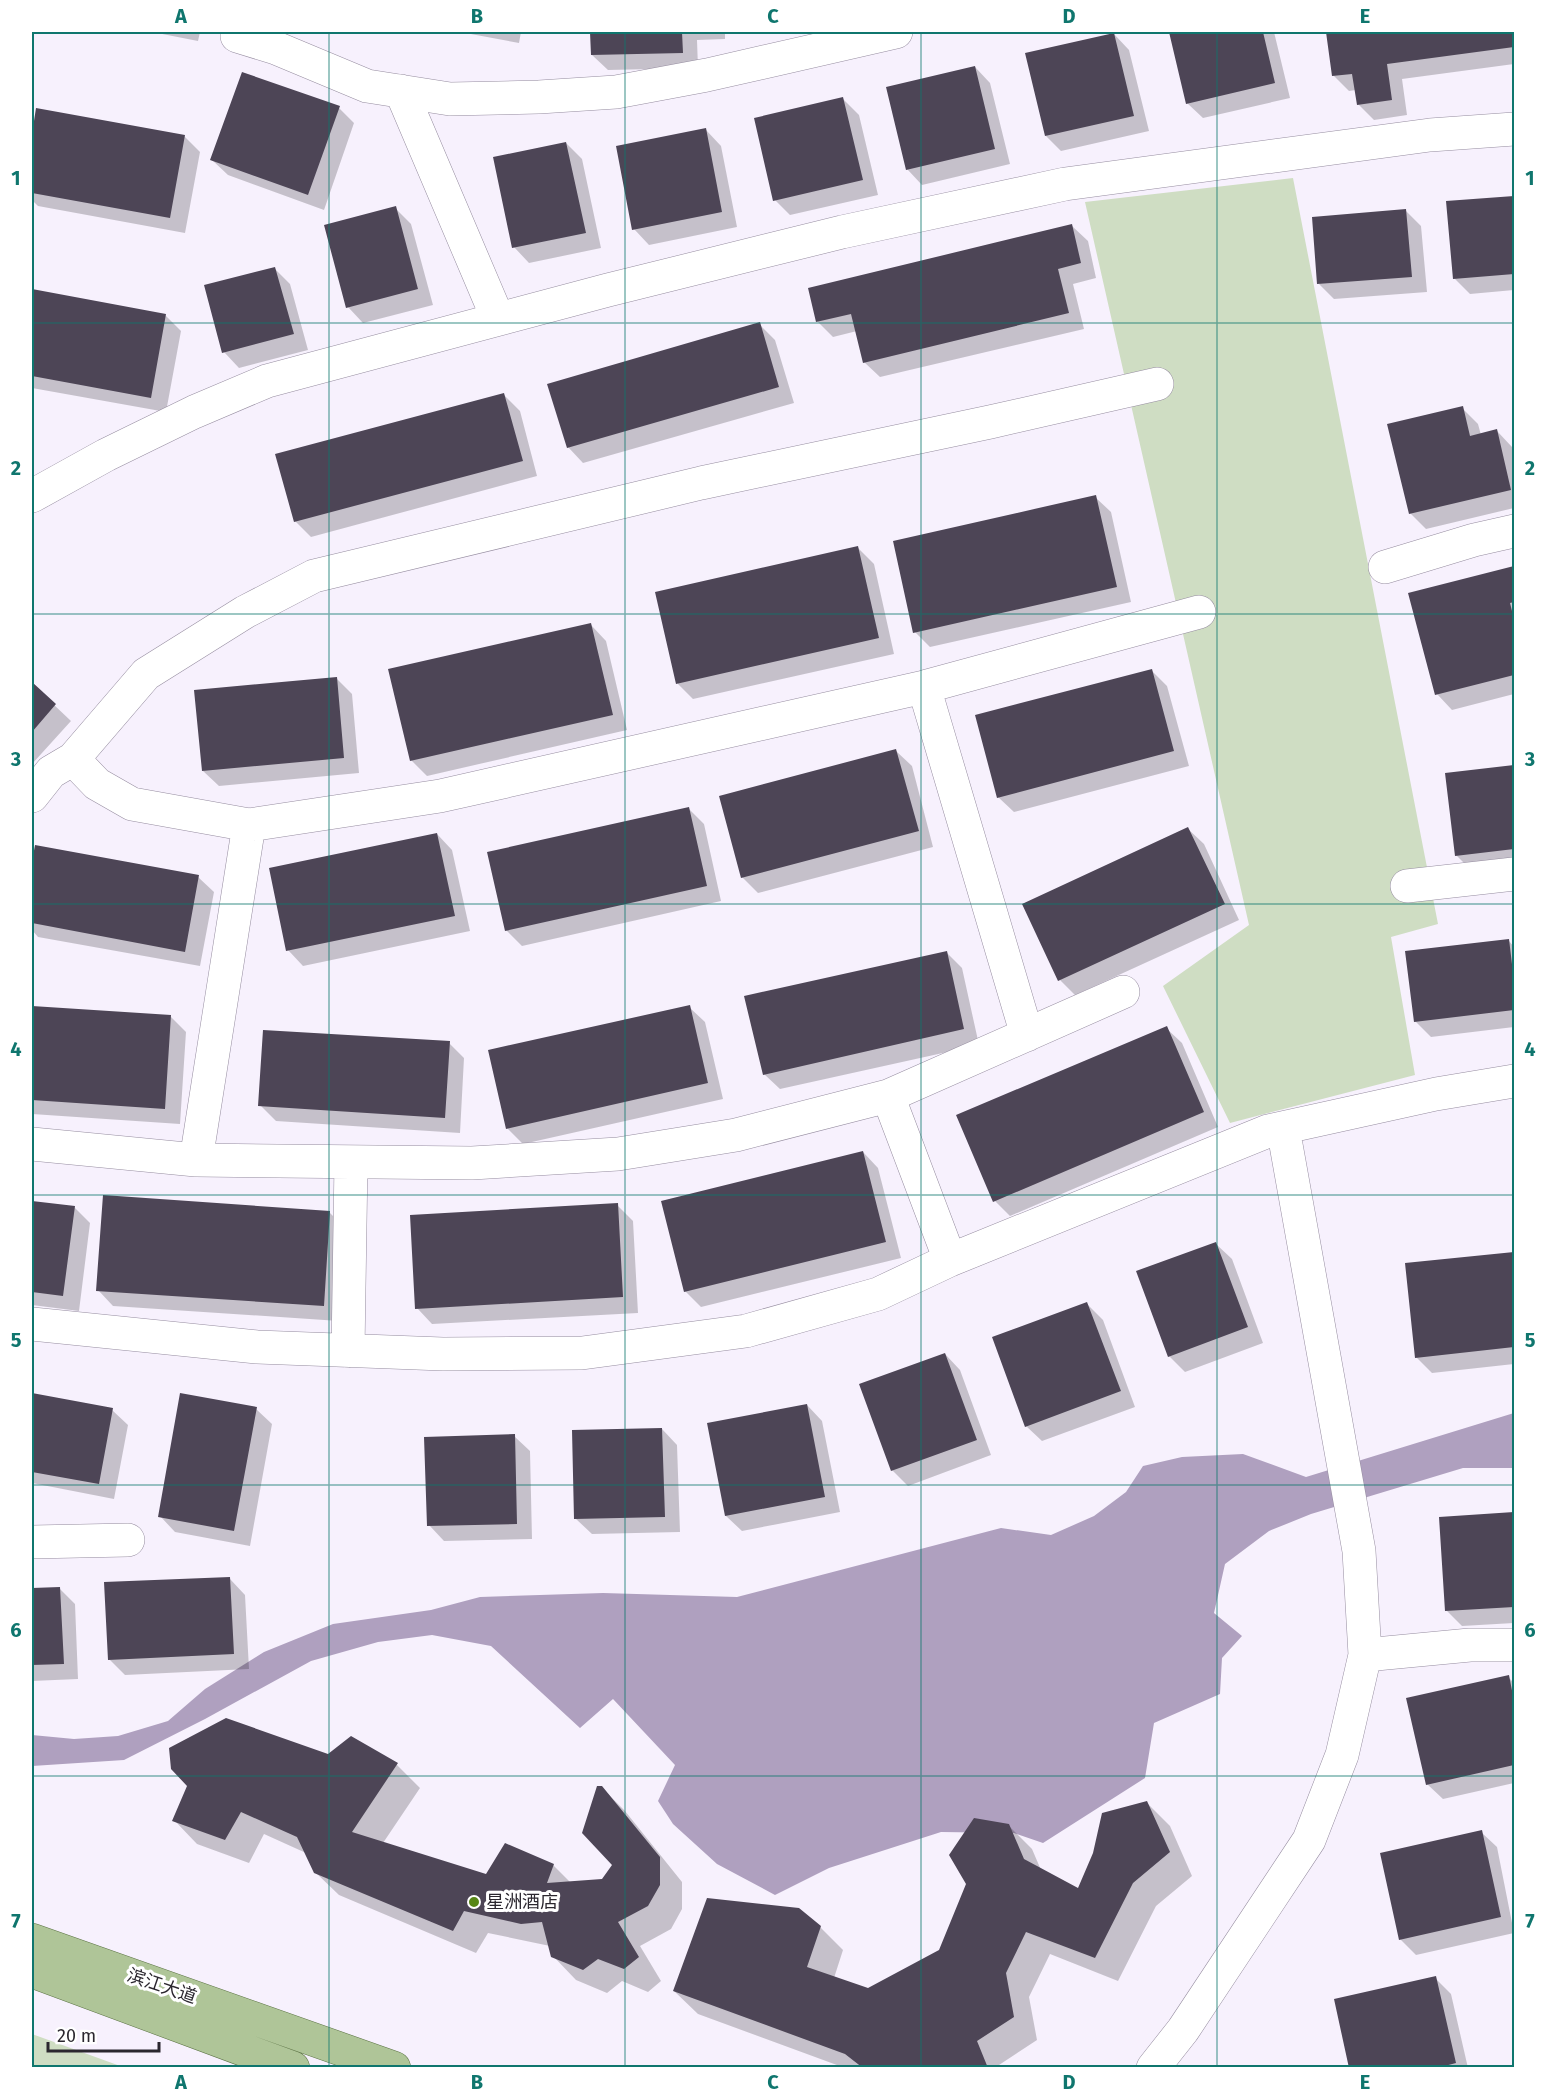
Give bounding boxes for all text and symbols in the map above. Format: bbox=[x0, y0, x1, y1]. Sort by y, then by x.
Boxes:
text: A bbox=[174, 4, 188, 28]
text: B bbox=[471, 4, 483, 28]
text: C bbox=[767, 4, 779, 28]
text: D bbox=[1062, 4, 1076, 28]
text: E bbox=[1360, 4, 1370, 28]
text: 1 bbox=[11, 166, 21, 190]
text: 1 bbox=[1525, 166, 1535, 190]
text: 2 bbox=[11, 456, 21, 480]
text: 2 bbox=[1525, 456, 1535, 480]
text: 3 bbox=[10, 747, 21, 771]
text: 3 bbox=[1524, 747, 1535, 771]
text: 4 bbox=[10, 1037, 22, 1061]
text: 4 bbox=[1524, 1037, 1536, 1061]
text: 5 bbox=[11, 1328, 22, 1352]
text: 5 bbox=[1525, 1328, 1536, 1352]
text: 6 bbox=[10, 1618, 22, 1642]
text: 6 bbox=[1524, 1618, 1536, 1642]
place label: 星洲酒店 bbox=[486, 1891, 558, 1913]
marker: 星洲酒店 bbox=[467, 1895, 481, 1909]
text: 7 bbox=[11, 1909, 21, 1933]
text: 7 bbox=[1525, 1909, 1535, 1933]
street label: 滨江大道 bbox=[124, 1964, 200, 2008]
scale bar bbox=[48, 2015, 159, 2053]
text: 20 m bbox=[57, 2025, 96, 2047]
text: A bbox=[174, 2070, 188, 2094]
text: B bbox=[471, 2070, 483, 2094]
text: C bbox=[767, 2070, 779, 2094]
text: D bbox=[1062, 2070, 1076, 2094]
text: E bbox=[1360, 2070, 1370, 2094]

